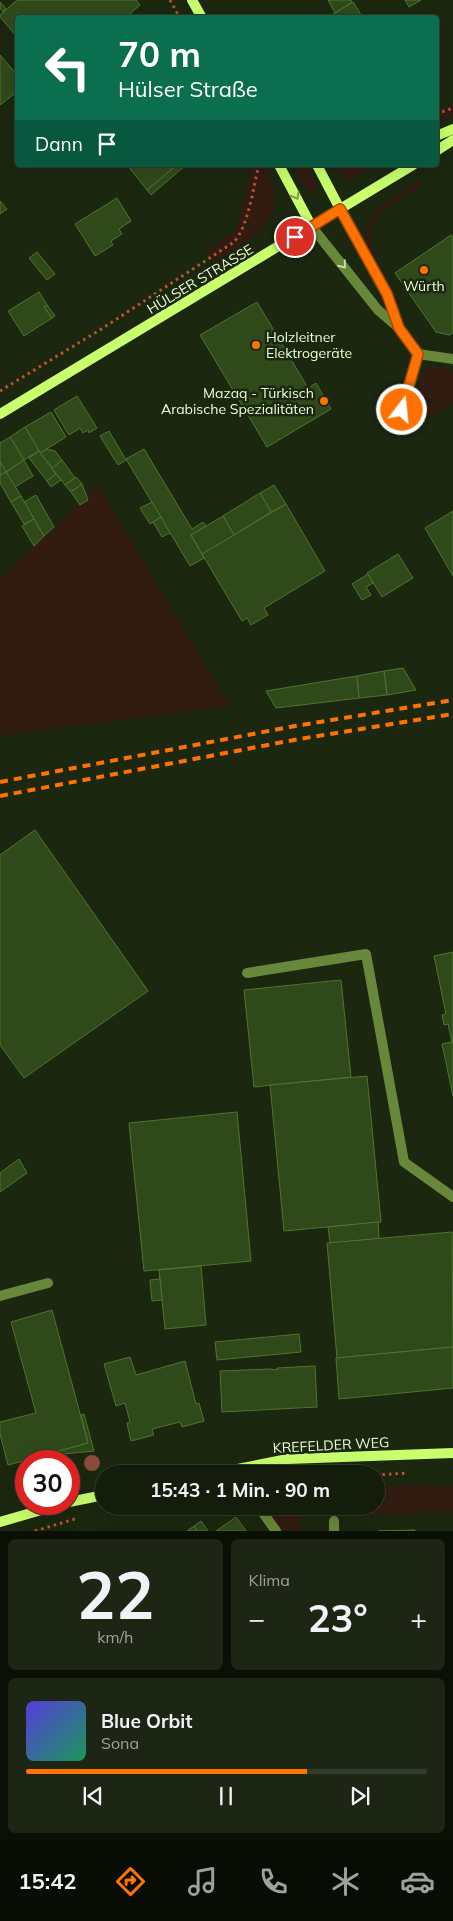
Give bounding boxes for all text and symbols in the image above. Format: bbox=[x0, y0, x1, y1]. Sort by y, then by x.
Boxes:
text: 70 m bbox=[118, 32, 201, 76]
icon: left bbox=[35, 35, 100, 100]
text: Hülser Straße bbox=[118, 75, 258, 103]
icon: arrive bbox=[93, 130, 121, 158]
text: Dann bbox=[35, 132, 83, 156]
one-way arrow bbox=[290, 191, 300, 200]
pin bbox=[274, 216, 316, 258]
icon: arrive bbox=[281, 223, 309, 251]
street label: HÜLSER STRASSE bbox=[144, 240, 256, 318]
one-way arrow bbox=[337, 260, 346, 269]
marker: Würth bbox=[418, 264, 430, 276]
place label: Würth bbox=[403, 277, 445, 295]
place label: Holzleitner Elektrogeräte bbox=[266, 328, 352, 362]
marker: Holzleitner Elektrogeräte bbox=[250, 339, 262, 351]
position arrow bbox=[375, 383, 427, 435]
place label: Mazaq - Türkisch Arabische Spezialitäten bbox=[161, 384, 314, 418]
marker: Mazaq - Türkisch Arabische Spezialitäten bbox=[318, 395, 330, 407]
street label: KREFELDER WEG bbox=[272, 1433, 390, 1457]
speed limit sign: 30 bbox=[15, 1450, 80, 1515]
text: 15:43 · 1 Min. · 90 m bbox=[150, 1478, 330, 1502]
text: 22 bbox=[76, 1554, 154, 1635]
text: Klima bbox=[249, 1570, 290, 1590]
text: 23° bbox=[308, 1594, 368, 1642]
text: − bbox=[249, 1601, 265, 1636]
text: + bbox=[410, 1601, 427, 1636]
text: km/h bbox=[97, 1627, 133, 1647]
text: Blue Orbit bbox=[101, 1709, 192, 1733]
text: Sona bbox=[101, 1733, 139, 1753]
icon: previous bbox=[79, 1782, 107, 1810]
icon: pause bbox=[212, 1782, 240, 1810]
icon: next bbox=[346, 1782, 374, 1810]
icon: directions bbox=[113, 1864, 148, 1899]
icon: music bbox=[185, 1864, 220, 1899]
icon: phone bbox=[256, 1864, 291, 1899]
icon: climate bbox=[328, 1864, 363, 1899]
icon: car bbox=[400, 1864, 435, 1899]
text: 15:42 bbox=[18, 1867, 77, 1895]

